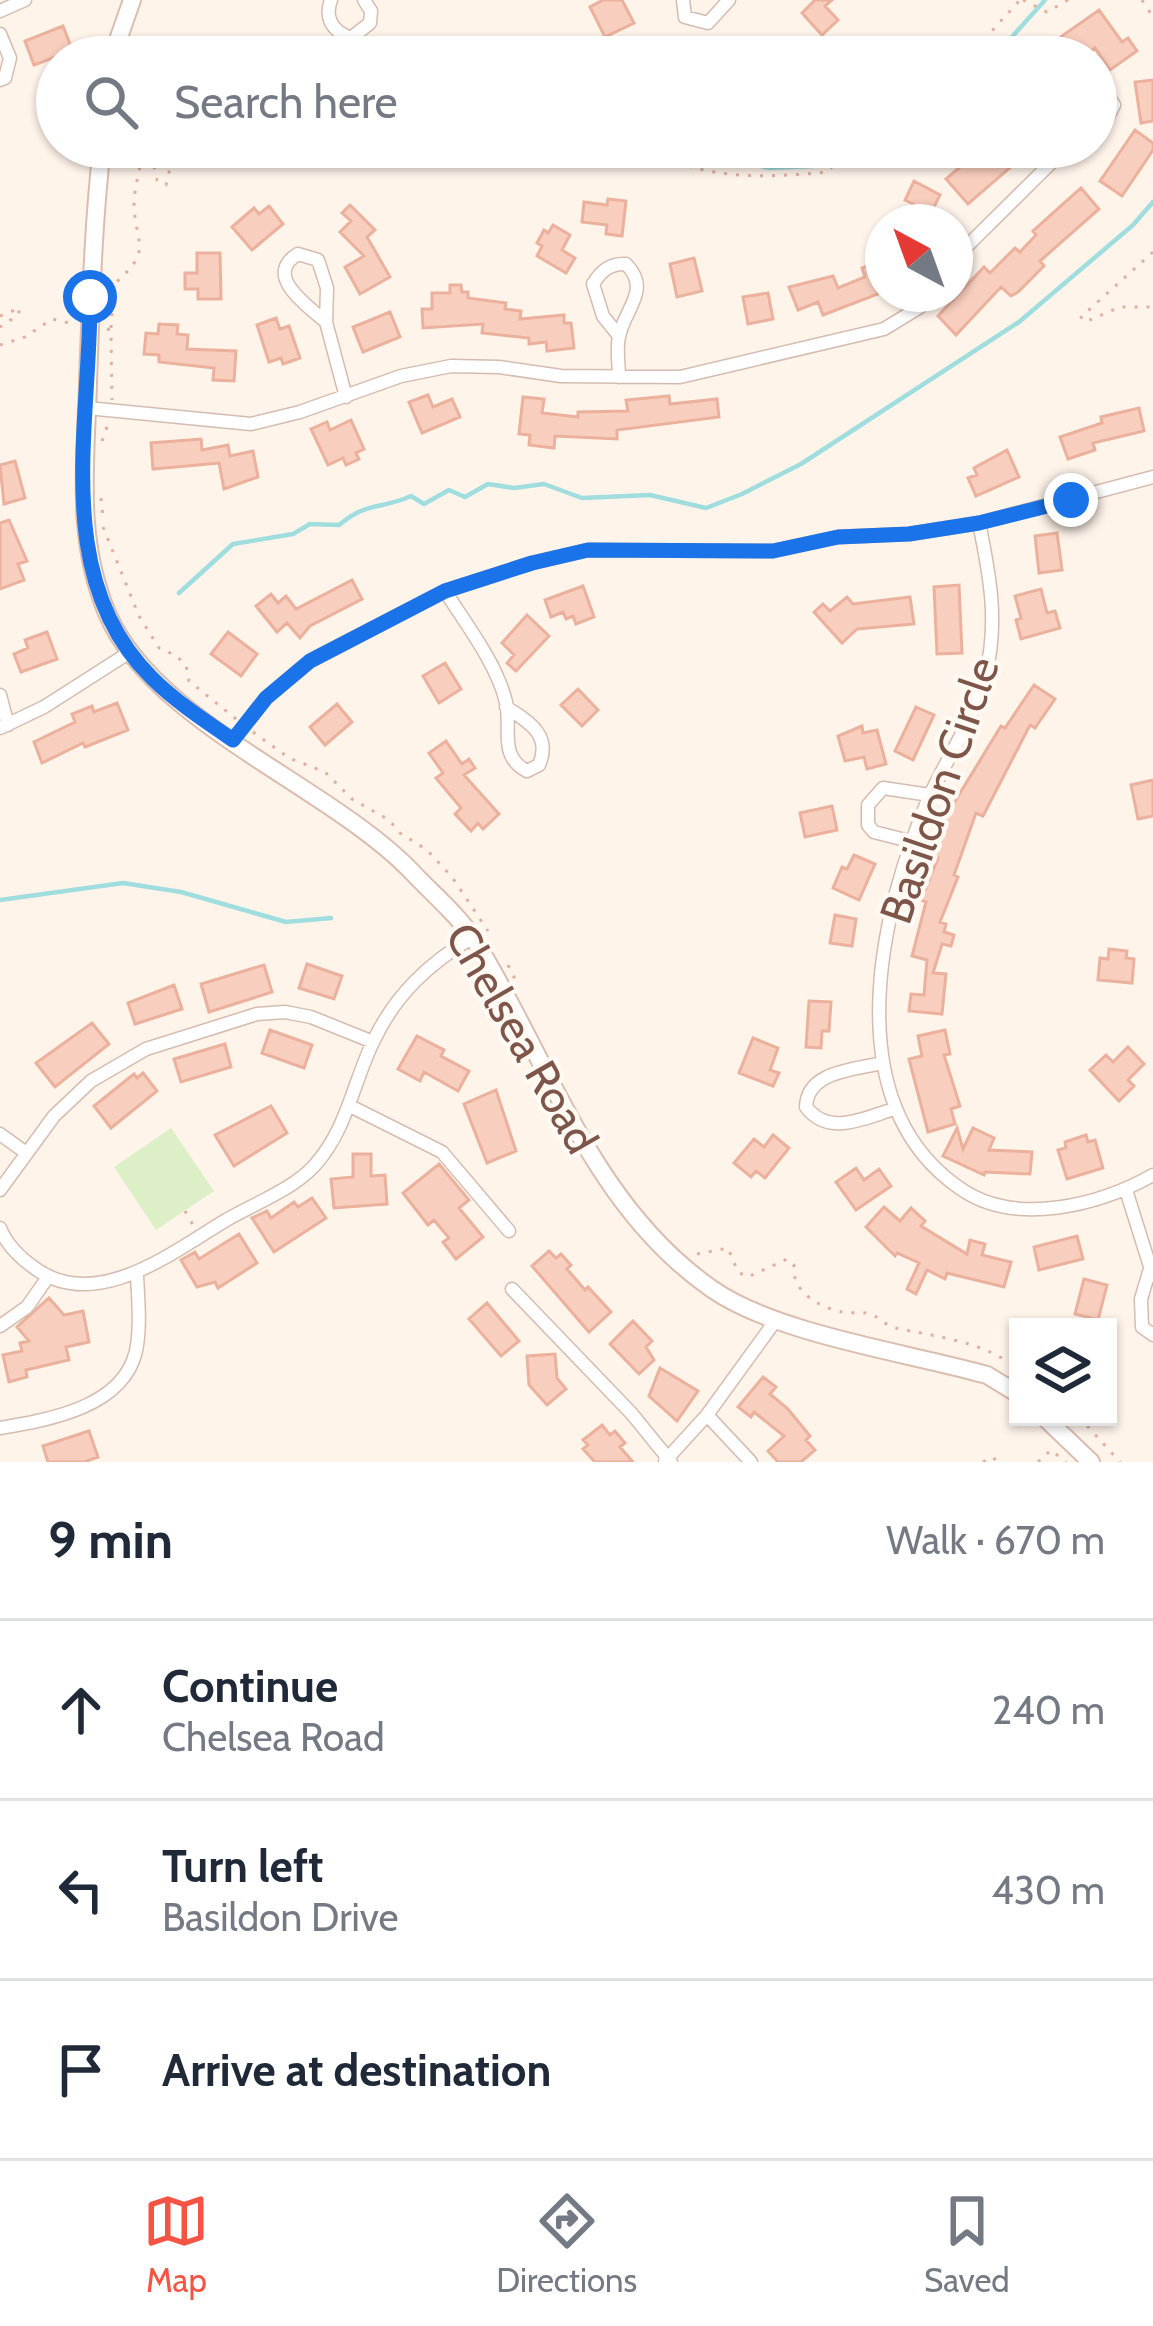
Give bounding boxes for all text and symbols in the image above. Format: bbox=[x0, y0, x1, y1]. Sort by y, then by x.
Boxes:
search box bbox=[36, 36, 1117, 168]
icon: search bbox=[78, 69, 144, 135]
text: Search here bbox=[174, 75, 398, 129]
north arrow bbox=[865, 204, 973, 312]
route start bbox=[63, 270, 117, 324]
route end bbox=[1044, 473, 1098, 527]
street label: Basildon Circle bbox=[868, 650, 1010, 930]
street label: Chelsea Road bbox=[434, 913, 610, 1163]
map controls bbox=[1009, 1318, 1117, 1426]
button: layers bbox=[1009, 1318, 1117, 1426]
text: 9 min bbox=[48, 1509, 173, 1571]
text: Walk · 670 m bbox=[886, 1516, 1105, 1564]
text: Continue bbox=[162, 1659, 338, 1713]
icon: ahead bbox=[48, 1677, 114, 1743]
text: 240 m bbox=[992, 1686, 1105, 1734]
text: Chelsea Road bbox=[162, 1713, 385, 1761]
text: Turn left bbox=[162, 1839, 324, 1893]
icon: left bbox=[48, 1857, 114, 1923]
text: 430 m bbox=[991, 1866, 1105, 1914]
text: Basildon Drive bbox=[162, 1893, 399, 1941]
icon: arrive bbox=[48, 2037, 114, 2103]
text: Arrive at destination bbox=[162, 2043, 551, 2097]
tab: Map bbox=[143, 2188, 209, 2300]
tab: Directions bbox=[496, 2188, 637, 2300]
tab: Saved bbox=[924, 2188, 1010, 2300]

